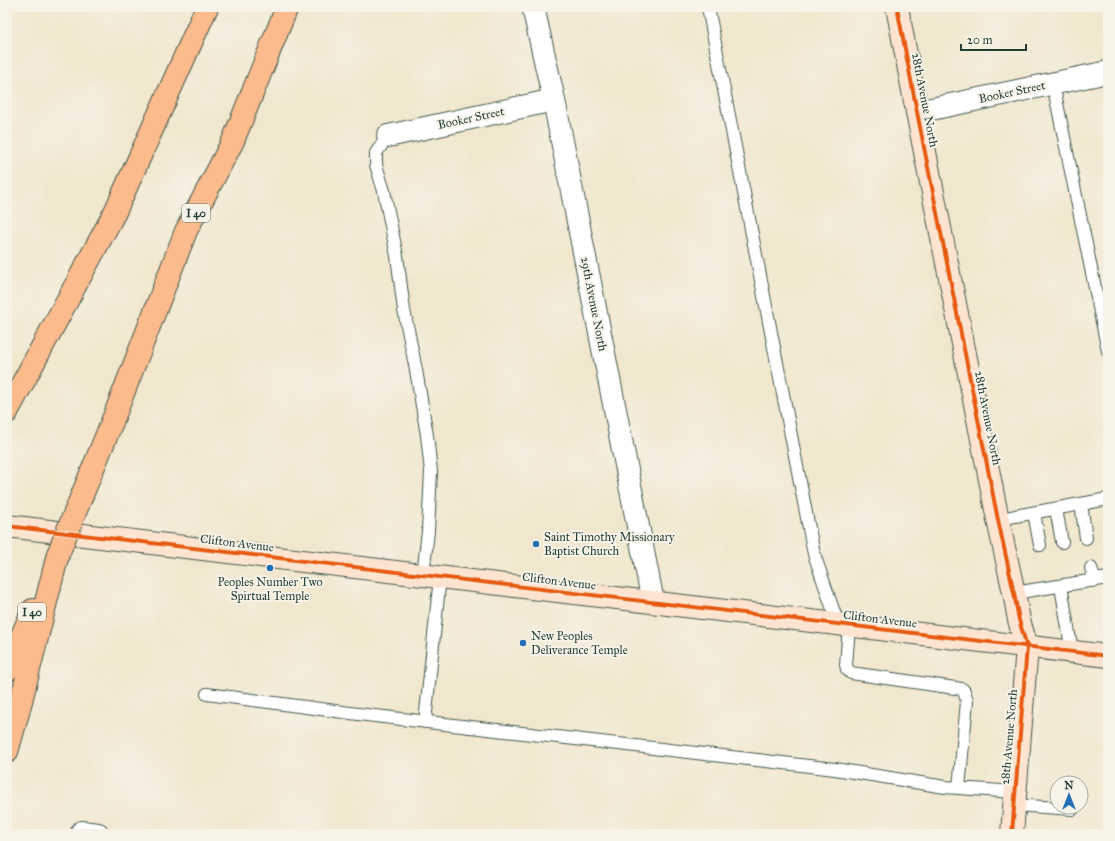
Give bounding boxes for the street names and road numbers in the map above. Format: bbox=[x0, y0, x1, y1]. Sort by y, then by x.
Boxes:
street label: 28th Avenue North bbox=[909, 52, 941, 149]
street label: Booker Street bbox=[978, 78, 1047, 106]
street label: Booker Street bbox=[437, 104, 506, 132]
road number: I 40 bbox=[182, 204, 210, 222]
street label: 29th Avenue North bbox=[578, 256, 610, 353]
street label: 28th Avenue North bbox=[972, 370, 1004, 467]
street label: Clifton Avenue bbox=[199, 532, 275, 554]
street label: Clifton Avenue bbox=[521, 570, 597, 592]
road number: I 40 bbox=[18, 603, 46, 621]
street label: Clifton Avenue bbox=[842, 608, 918, 630]
street label: 28th Avenue North bbox=[998, 688, 1020, 785]

